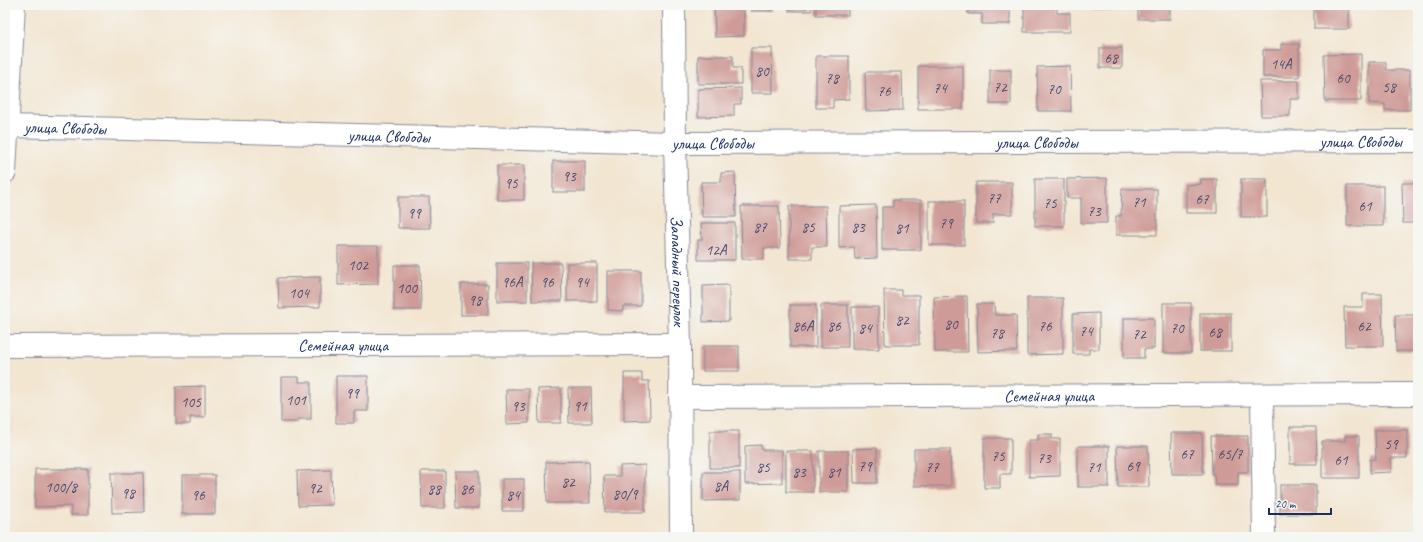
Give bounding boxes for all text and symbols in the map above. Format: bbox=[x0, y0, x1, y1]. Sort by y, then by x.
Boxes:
house number: 68 bbox=[1104, 49, 1119, 68]
house number: 14А bbox=[1270, 55, 1293, 74]
house number: 80 bbox=[755, 62, 770, 81]
house number: 78 bbox=[825, 69, 840, 88]
house number: 60 bbox=[1336, 69, 1351, 88]
house number: 72 bbox=[993, 78, 1008, 97]
house number: 58 bbox=[1382, 78, 1397, 97]
house number: 74 bbox=[933, 79, 948, 98]
house number: 70 bbox=[1047, 80, 1062, 99]
house number: 76 bbox=[877, 82, 892, 101]
street label: улица Свободы bbox=[23, 116, 108, 140]
street label: улица Свободы bbox=[347, 125, 432, 148]
street label: улица Свободы bbox=[1319, 131, 1404, 152]
street label: улица Свободы bbox=[995, 132, 1080, 153]
street label: улица Свободы bbox=[671, 133, 756, 154]
house number: 93 bbox=[562, 167, 577, 186]
house number: 95 bbox=[504, 174, 519, 193]
house number: 77 bbox=[987, 189, 1002, 208]
house number: 67 bbox=[1195, 190, 1210, 209]
house number: 71 bbox=[1132, 193, 1147, 212]
house number: 75 bbox=[1043, 194, 1058, 213]
house number: 61 bbox=[1358, 197, 1373, 216]
house number: 73 bbox=[1087, 202, 1102, 221]
house number: 99 bbox=[407, 204, 422, 223]
house number: 79 bbox=[939, 214, 954, 233]
street label: Западный переулок bbox=[666, 216, 690, 328]
house number: 87 bbox=[753, 218, 768, 237]
house number: 85 bbox=[801, 218, 816, 237]
house number: 83 bbox=[851, 218, 866, 237]
house number: 81 bbox=[895, 219, 910, 238]
house number: 12А bbox=[705, 241, 728, 260]
house number: 102 bbox=[348, 256, 369, 275]
house number: 96А bbox=[501, 273, 524, 292]
house number: 96 bbox=[540, 273, 555, 292]
house number: 94 bbox=[575, 273, 590, 292]
house number: 100 bbox=[397, 279, 418, 298]
house number: 104 bbox=[289, 284, 310, 303]
house number: 98 bbox=[468, 291, 483, 310]
house number: 82 bbox=[895, 311, 910, 330]
house number: 80 bbox=[944, 315, 959, 334]
house number: 86А bbox=[792, 317, 815, 336]
house number: 86 bbox=[827, 317, 842, 336]
house number: 76 bbox=[1038, 317, 1053, 336]
house number: 62 bbox=[1357, 317, 1372, 336]
house number: 84 bbox=[858, 319, 873, 338]
house number: 70 bbox=[1170, 319, 1185, 338]
house number: 74 bbox=[1079, 322, 1094, 341]
house number: 68 bbox=[1208, 323, 1223, 342]
house number: 78 bbox=[990, 324, 1005, 343]
house number: 72 bbox=[1132, 325, 1147, 344]
street label: Семейная улица bbox=[298, 335, 389, 356]
house number: 99 bbox=[345, 384, 360, 403]
street label: Семейная улица bbox=[1004, 385, 1095, 407]
house number: 101 bbox=[286, 391, 307, 410]
house number: 105 bbox=[181, 393, 202, 412]
house number: 93 bbox=[511, 397, 526, 416]
house number: 91 bbox=[573, 397, 588, 416]
house number: 59 bbox=[1384, 435, 1399, 454]
house number: 67 bbox=[1180, 445, 1195, 464]
house number: 65/7 bbox=[1217, 445, 1244, 464]
house number: 75 bbox=[991, 447, 1006, 466]
house number: 73 bbox=[1037, 449, 1052, 468]
house number: 61 bbox=[1334, 451, 1349, 470]
house number: 79 bbox=[858, 457, 873, 476]
house number: 69 bbox=[1126, 457, 1141, 476]
house number: 85 bbox=[756, 458, 771, 477]
house number: 77 bbox=[925, 458, 940, 477]
house number: 71 bbox=[1087, 458, 1102, 477]
house number: 83 bbox=[792, 463, 807, 482]
house number: 81 bbox=[827, 463, 842, 482]
house number: 82 bbox=[561, 473, 576, 492]
house number: 8А bbox=[714, 477, 730, 496]
house number: 100/8 bbox=[45, 478, 78, 497]
house number: 92 bbox=[308, 479, 323, 498]
house number: 88 bbox=[427, 480, 442, 499]
house number: 86 bbox=[460, 480, 475, 499]
house number: 98 bbox=[121, 484, 136, 503]
house number: 80/9 bbox=[612, 485, 639, 504]
house number: 96 bbox=[191, 486, 206, 505]
house number: 84 bbox=[506, 486, 521, 505]
scale bar bbox=[1269, 490, 1331, 516]
text: 20 m bbox=[1275, 496, 1297, 512]

